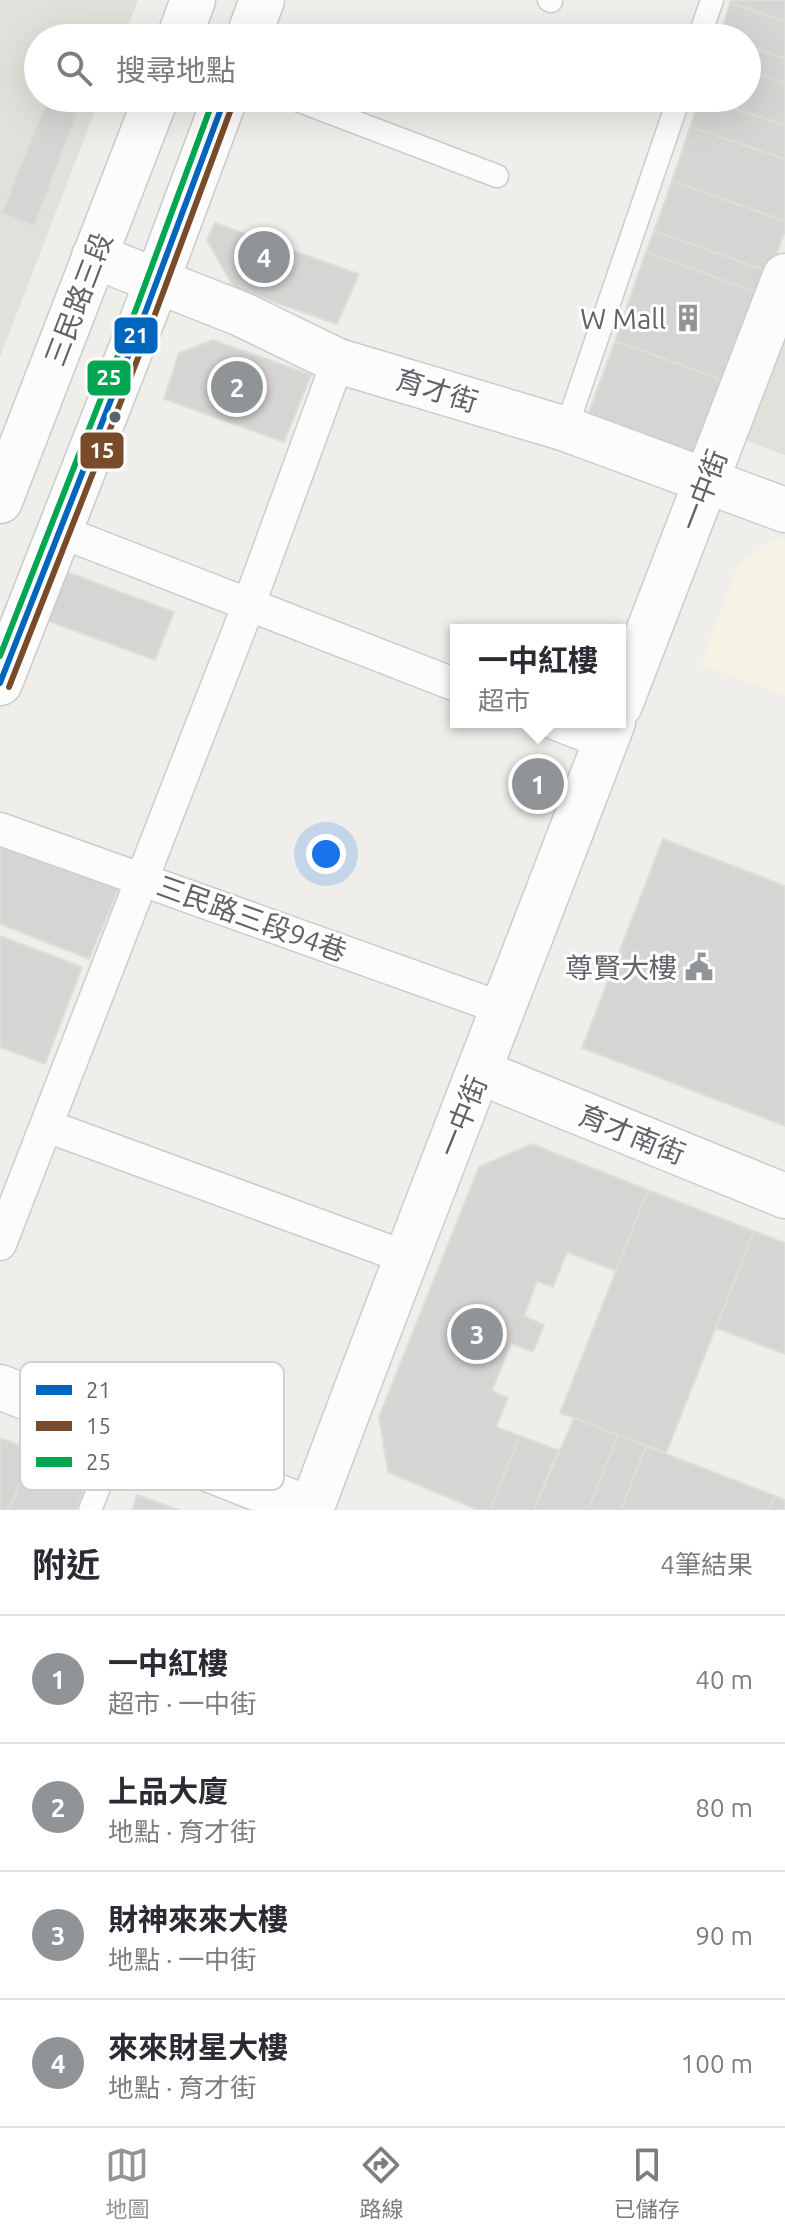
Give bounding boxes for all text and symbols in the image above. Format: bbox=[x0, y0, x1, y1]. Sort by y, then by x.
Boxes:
search box bbox=[24, 24, 761, 112]
icon: search bbox=[52, 46, 96, 90]
text: 搜尋地點 bbox=[116, 53, 236, 87]
pin: 4 bbox=[238, 227, 290, 287]
street label: 三民路三段 bbox=[38, 228, 118, 370]
place label: W Mall bbox=[580, 303, 666, 334]
building icon: W Mall bbox=[673, 303, 703, 333]
line badge: 21 bbox=[113, 316, 159, 355]
text: 21 bbox=[124, 322, 148, 347]
pin: 2 bbox=[211, 357, 263, 417]
line badge: 25 bbox=[86, 359, 132, 397]
street label: 育才街 bbox=[392, 363, 482, 417]
text: 25 bbox=[97, 364, 121, 389]
unlabelled marker bbox=[107, 409, 123, 425]
line badge: 15 bbox=[79, 431, 125, 470]
text: 15 bbox=[90, 437, 114, 462]
street label: 一中街 bbox=[673, 445, 733, 535]
popup bbox=[450, 624, 626, 728]
text: 一中紅樓 bbox=[478, 643, 598, 677]
text: 超市 bbox=[478, 686, 530, 715]
pin: 1 bbox=[512, 754, 564, 814]
your location bbox=[306, 834, 346, 874]
street label: 三民路三段94巷 bbox=[153, 869, 351, 967]
place label: 尊賢大樓 bbox=[565, 952, 677, 983]
public building icon: 尊賢大樓 bbox=[684, 952, 714, 982]
street label: 一中街 bbox=[432, 1071, 492, 1161]
street label: 育才南街 bbox=[574, 1099, 690, 1169]
pin: 3 bbox=[451, 1304, 503, 1364]
legend bbox=[20, 1362, 284, 1490]
text: 21 bbox=[86, 1377, 111, 1402]
text: 15 bbox=[86, 1413, 111, 1438]
text: 25 bbox=[86, 1449, 111, 1474]
text: 附近 bbox=[32, 1545, 100, 1583]
text: 4筆結果 bbox=[660, 1550, 753, 1579]
text: 一中紅樓 bbox=[108, 1646, 228, 1680]
text: 1 bbox=[51, 1665, 65, 1694]
text: 40 m bbox=[695, 1665, 753, 1694]
text: 超市 · 一中街 bbox=[108, 1689, 256, 1718]
text: 上品大廈 bbox=[108, 1774, 228, 1808]
text: 2 bbox=[51, 1793, 65, 1822]
text: 80 m bbox=[695, 1793, 753, 1822]
text: 地點 · 育才街 bbox=[108, 1817, 256, 1846]
text: 財神來來大樓 bbox=[108, 1902, 288, 1936]
text: 3 bbox=[51, 1921, 65, 1950]
text: 90 m bbox=[695, 1921, 753, 1950]
text: 地點 · 一中街 bbox=[108, 1945, 256, 1974]
text: 來來財星大樓 bbox=[108, 2030, 288, 2064]
text: 4 bbox=[51, 2049, 65, 2078]
text: 100 m bbox=[681, 2049, 753, 2078]
text: 地點 · 育才街 bbox=[108, 2073, 256, 2102]
tab: 地圖 bbox=[105, 2143, 149, 2223]
tab: 路線 bbox=[359, 2143, 404, 2223]
tab: 已儲存 bbox=[614, 2143, 680, 2223]

